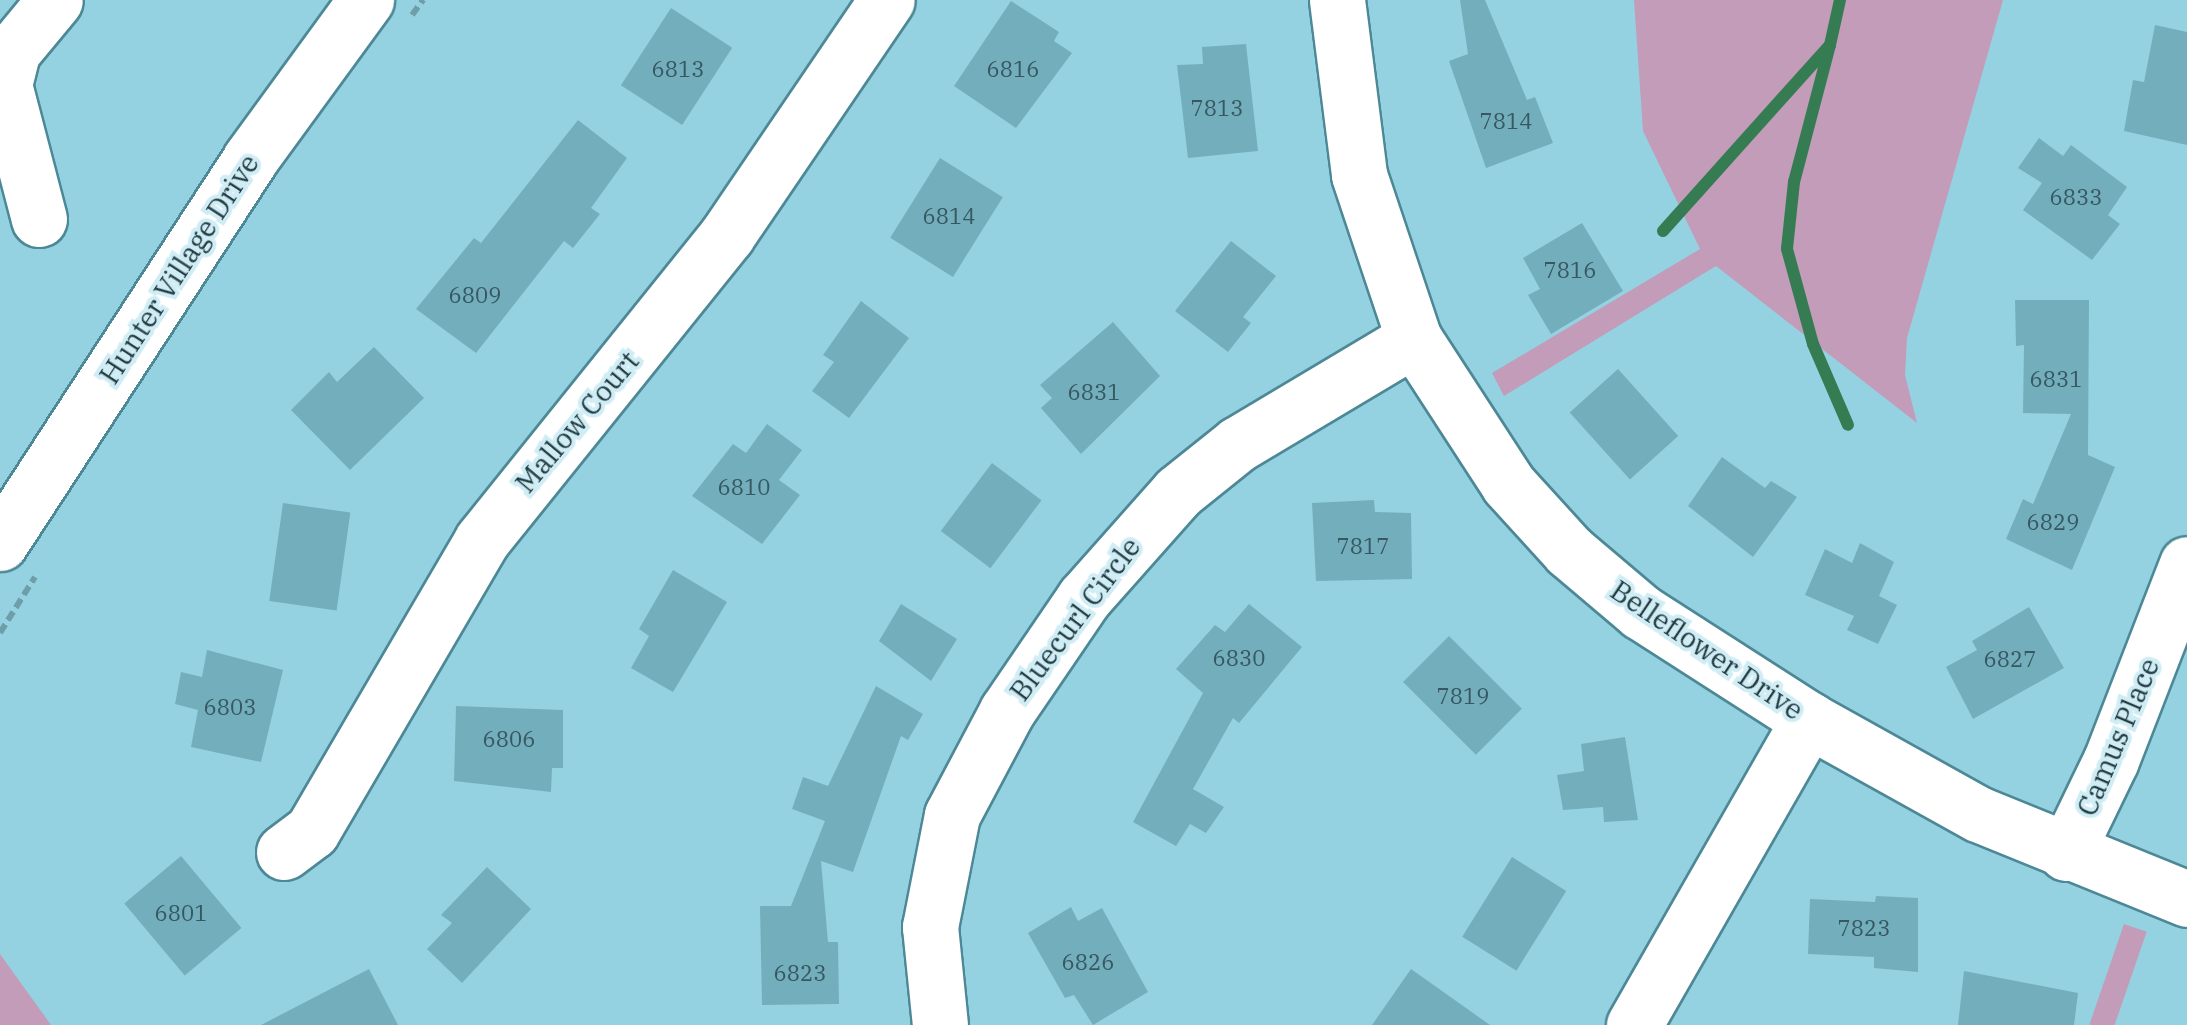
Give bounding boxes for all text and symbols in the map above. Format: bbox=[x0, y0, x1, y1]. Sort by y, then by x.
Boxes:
house number: 6813 bbox=[652, 56, 704, 82]
house number: 6816 bbox=[987, 56, 1039, 82]
house number: 7813 bbox=[1191, 95, 1243, 121]
house number: 7814 bbox=[1480, 108, 1532, 134]
street label: Hunter Village Drive bbox=[92, 148, 266, 390]
house number: 6833 bbox=[2050, 184, 2102, 210]
house number: 6814 bbox=[923, 203, 975, 229]
house number: 7816 bbox=[1544, 257, 1596, 283]
house number: 6809 bbox=[449, 282, 501, 308]
street label: Mallow Court bbox=[508, 345, 646, 499]
house number: 6831 bbox=[2030, 366, 2082, 392]
house number: 6831 bbox=[1068, 379, 1120, 405]
house number: 6810 bbox=[718, 474, 770, 500]
house number: 6829 bbox=[2027, 509, 2079, 535]
street label: Bluecurl Circle bbox=[1003, 531, 1147, 707]
house number: 7817 bbox=[1337, 533, 1389, 559]
street label: Belleflower Drive bbox=[1604, 573, 1810, 727]
house number: 6830 bbox=[1213, 645, 1265, 671]
house number: 6827 bbox=[1984, 646, 2036, 672]
street label: Camus Place bbox=[2070, 653, 2166, 821]
house number: 7819 bbox=[1437, 683, 1489, 709]
house number: 6803 bbox=[204, 694, 256, 720]
house number: 6806 bbox=[483, 726, 535, 752]
house number: 6801 bbox=[155, 900, 207, 926]
house number: 7823 bbox=[1838, 915, 1890, 941]
house number: 6826 bbox=[1062, 949, 1114, 975]
house number: 6823 bbox=[774, 960, 826, 986]

